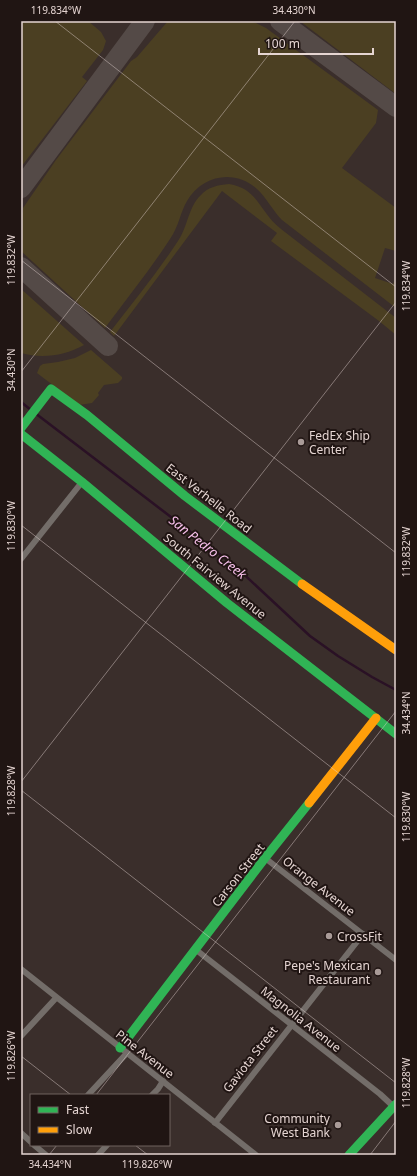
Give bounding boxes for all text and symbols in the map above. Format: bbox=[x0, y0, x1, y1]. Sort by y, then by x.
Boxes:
text: 119.834°W bbox=[31, 3, 82, 17]
text: 34.430°N bbox=[272, 3, 316, 17]
scale bar bbox=[259, 30, 373, 56]
text: 100 m bbox=[265, 35, 300, 52]
text: 119.832°W bbox=[4, 234, 18, 285]
text: 119.834°W bbox=[399, 260, 413, 311]
text: 34.430°N bbox=[4, 348, 18, 392]
place label: FedEx Ship Center bbox=[309, 427, 370, 458]
marker: FedEx Ship Center bbox=[296, 437, 306, 447]
street label: East Verhelle Road bbox=[163, 459, 255, 537]
text: 119.830°W bbox=[4, 500, 18, 551]
water label: San Pedro Creek bbox=[165, 511, 251, 583]
text: 119.832°W bbox=[399, 526, 413, 577]
street label: South Fairview Avenue bbox=[160, 529, 270, 623]
text: 34.434°N bbox=[399, 691, 413, 735]
text: 119.828°W bbox=[4, 765, 18, 816]
text: 119.830°W bbox=[399, 791, 413, 842]
street label: Carson Street bbox=[208, 839, 269, 910]
street label: Orange Avenue bbox=[279, 852, 359, 920]
place label: CrossFit bbox=[337, 928, 382, 945]
marker: CrossFit bbox=[324, 931, 334, 941]
place label: Pepe's Mexican Restaurant bbox=[284, 957, 371, 988]
marker: Pepe's Mexican Restaurant bbox=[373, 967, 383, 977]
street label: Magnolia Avenue bbox=[257, 982, 345, 1056]
street label: Gaviota Street bbox=[219, 1022, 282, 1096]
street label: Pine Avenue bbox=[112, 1026, 178, 1082]
text: 119.826°W bbox=[4, 1030, 18, 1081]
text: 119.828°W bbox=[399, 1057, 413, 1108]
legend bbox=[30, 1094, 170, 1146]
text: Fast bbox=[66, 1101, 90, 1118]
place label: Community West Bank bbox=[264, 1110, 331, 1141]
marker: Community West Bank bbox=[333, 1120, 343, 1130]
text: Slow bbox=[66, 1121, 93, 1138]
text: 34.434°N bbox=[28, 1157, 72, 1171]
text: 119.826°W bbox=[122, 1157, 173, 1171]

